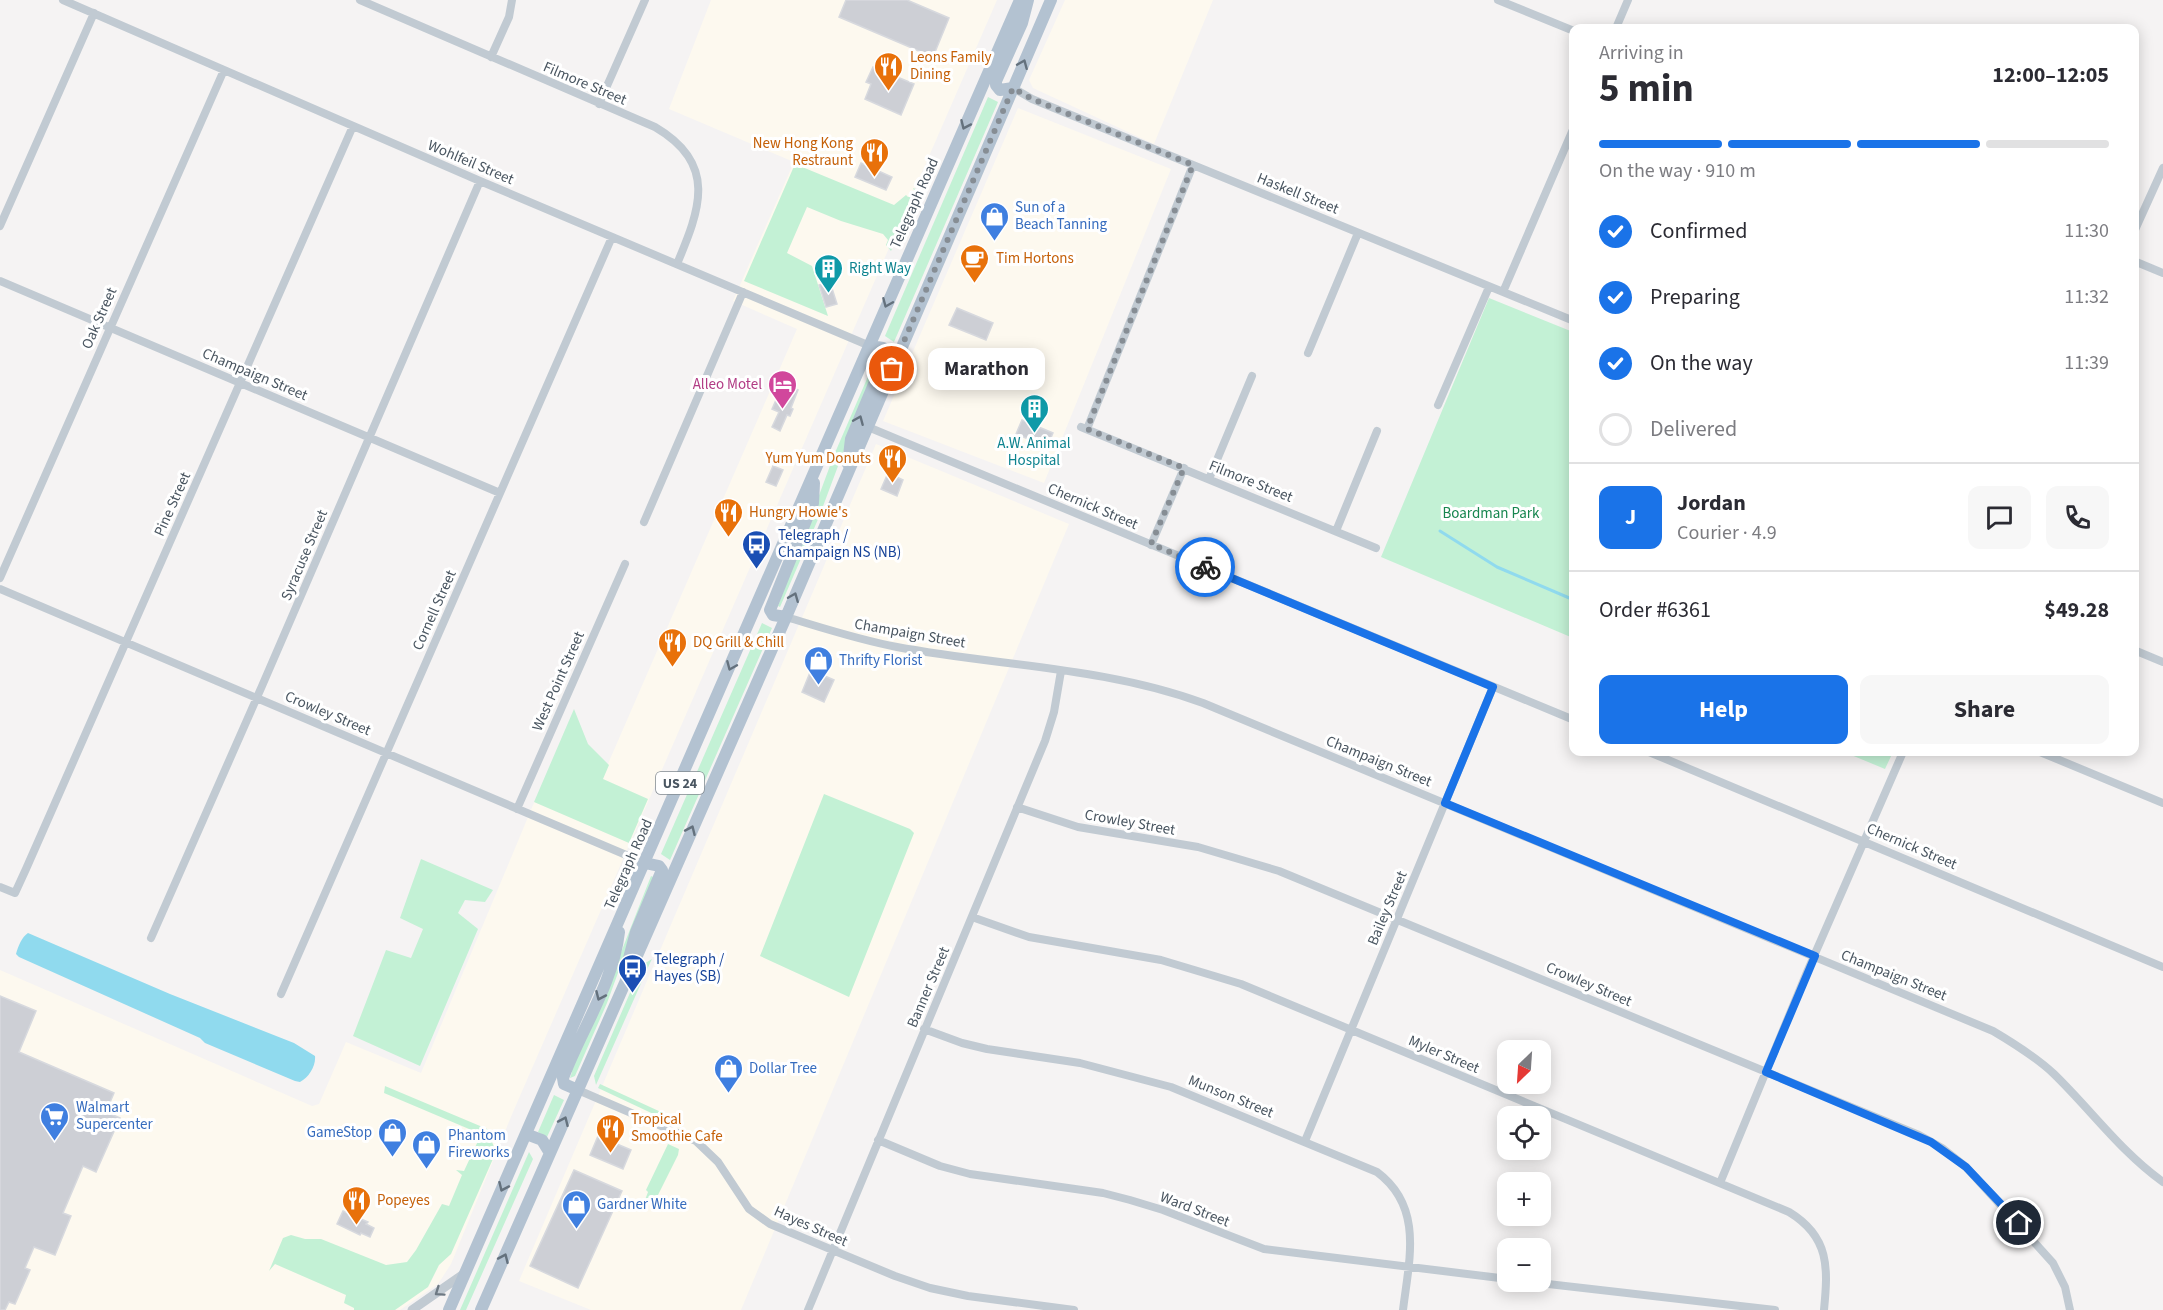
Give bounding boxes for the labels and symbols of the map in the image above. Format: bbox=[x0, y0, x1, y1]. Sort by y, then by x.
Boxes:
place label: Leons Family Dining bbox=[910, 47, 992, 85]
restaurant icon: Leons Family Dining bbox=[873, 50, 905, 92]
street label: Filmore Street bbox=[540, 56, 630, 110]
one-way arrow bbox=[1016, 60, 1028, 71]
one-way arrow bbox=[960, 118, 972, 129]
place label: New Hong Kong Restraunt bbox=[753, 133, 853, 171]
street label: Wohlfeil Street bbox=[425, 135, 517, 190]
restaurant icon: New Hong Kong Restraunt bbox=[858, 136, 890, 178]
street label: Telegraph Road bbox=[885, 155, 944, 252]
street label: Haskell Street bbox=[1254, 168, 1342, 219]
place label: Sun of a Beach Tanning bbox=[1015, 197, 1107, 235]
shop icon: Sun of a Beach Tanning bbox=[978, 200, 1010, 242]
cafe icon: Tim Hortons bbox=[959, 242, 991, 284]
place label: Tim Hortons bbox=[996, 248, 1074, 269]
building icon: Right Way bbox=[812, 252, 844, 294]
place label: Right Way bbox=[849, 258, 911, 279]
street label: Oak Street bbox=[77, 284, 122, 352]
one-way arrow bbox=[882, 297, 894, 308]
street label: Champaign Street bbox=[199, 343, 311, 406]
pin bbox=[866, 343, 917, 394]
callout: Marathon bbox=[928, 348, 1045, 390]
hotel icon: Alleo Motel bbox=[767, 368, 799, 410]
place label: Alleo Motel bbox=[693, 374, 762, 395]
building icon: A.W. Animal Hospital bbox=[1018, 392, 1050, 434]
one-way arrow bbox=[852, 416, 864, 427]
place label: A.W. Animal Hospital bbox=[997, 433, 1071, 471]
restaurant icon: Yum Yum Donuts bbox=[876, 442, 908, 484]
place label: Yum Yum Donuts bbox=[765, 448, 871, 469]
street label: Filmore Street bbox=[1206, 455, 1296, 508]
street label: Pine Street bbox=[149, 469, 196, 540]
street label: Chernick Street bbox=[1044, 478, 1141, 535]
restaurant icon: Hungry Howie's bbox=[712, 496, 744, 538]
place label: Hungry Howie's bbox=[749, 502, 848, 523]
park label: Boardman Park bbox=[1443, 503, 1540, 524]
street label: Syracuse Street bbox=[276, 507, 333, 604]
place label: Telegraph / Champaign NS (NB) bbox=[778, 525, 901, 563]
bus stop icon: Telegraph / Champaign NS (NB) bbox=[741, 528, 773, 570]
courier bbox=[1175, 537, 1235, 597]
street label: Cornell Street bbox=[407, 567, 461, 654]
one-way arrow bbox=[787, 593, 799, 604]
street label: Champaign Street bbox=[853, 613, 967, 654]
restaurant icon: DQ Grill & Chill bbox=[656, 626, 688, 668]
street label: West Point Street bbox=[527, 628, 590, 734]
place label: DQ Grill & Chill bbox=[693, 632, 784, 653]
shop icon: Thrifty Florist bbox=[802, 644, 834, 686]
place label: Thrifty Florist bbox=[839, 650, 922, 671]
one-way arrow bbox=[726, 659, 738, 670]
street label: Crowley Street bbox=[282, 686, 374, 741]
street label: Champaign Street bbox=[1323, 731, 1435, 792]
road number: US 24 bbox=[656, 772, 704, 794]
street label: Crowley Street bbox=[1083, 804, 1177, 841]
street label: Telegraph Road bbox=[599, 816, 658, 913]
street label: Chernick Street bbox=[1863, 818, 1960, 875]
one-way arrow bbox=[684, 826, 696, 837]
street label: Bailey Street bbox=[1362, 868, 1413, 949]
street label: Banner Street bbox=[902, 944, 955, 1031]
street label: Champaign Street bbox=[1838, 945, 1950, 1006]
place label: Telegraph / Hayes (SB) bbox=[654, 949, 725, 987]
bus stop icon: Telegraph / Hayes (SB) bbox=[617, 952, 649, 994]
street label: Crowley Street bbox=[1543, 957, 1635, 1012]
one-way arrow bbox=[595, 989, 607, 1000]
street label: Myler Street bbox=[1405, 1030, 1482, 1079]
north arrow bbox=[1497, 1040, 1551, 1094]
shop icon: Dollar Tree bbox=[712, 1052, 744, 1094]
place label: Dollar Tree bbox=[749, 1058, 817, 1079]
street label: Munson Street bbox=[1185, 1070, 1277, 1123]
place label: Walmart Supercenter bbox=[76, 1097, 153, 1135]
supermarket icon: Walmart Supercenter bbox=[39, 1100, 71, 1142]
place label: Tropical Smoothie Cafe bbox=[631, 1109, 723, 1147]
restaurant icon: Tropical Smoothie Cafe bbox=[594, 1112, 626, 1154]
shop icon: GameStop bbox=[377, 1116, 409, 1158]
one-way arrow bbox=[557, 1117, 569, 1128]
place label: GameStop bbox=[307, 1122, 372, 1143]
place label: Phantom Fireworks bbox=[448, 1125, 509, 1163]
shop icon: Phantom Fireworks bbox=[411, 1128, 443, 1170]
one-way arrow bbox=[498, 1181, 510, 1192]
restaurant icon: Popeyes bbox=[340, 1184, 372, 1226]
street label: Ward Street bbox=[1157, 1187, 1233, 1232]
shop icon: Gardner White bbox=[560, 1188, 592, 1230]
place label: Popeyes bbox=[377, 1190, 430, 1211]
place label: Gardner White bbox=[597, 1194, 687, 1215]
pin bbox=[1993, 1197, 2044, 1248]
street label: Hayes Street bbox=[771, 1201, 851, 1252]
one-way arrow bbox=[496, 1253, 508, 1264]
one-way arrow bbox=[434, 1285, 445, 1296]

